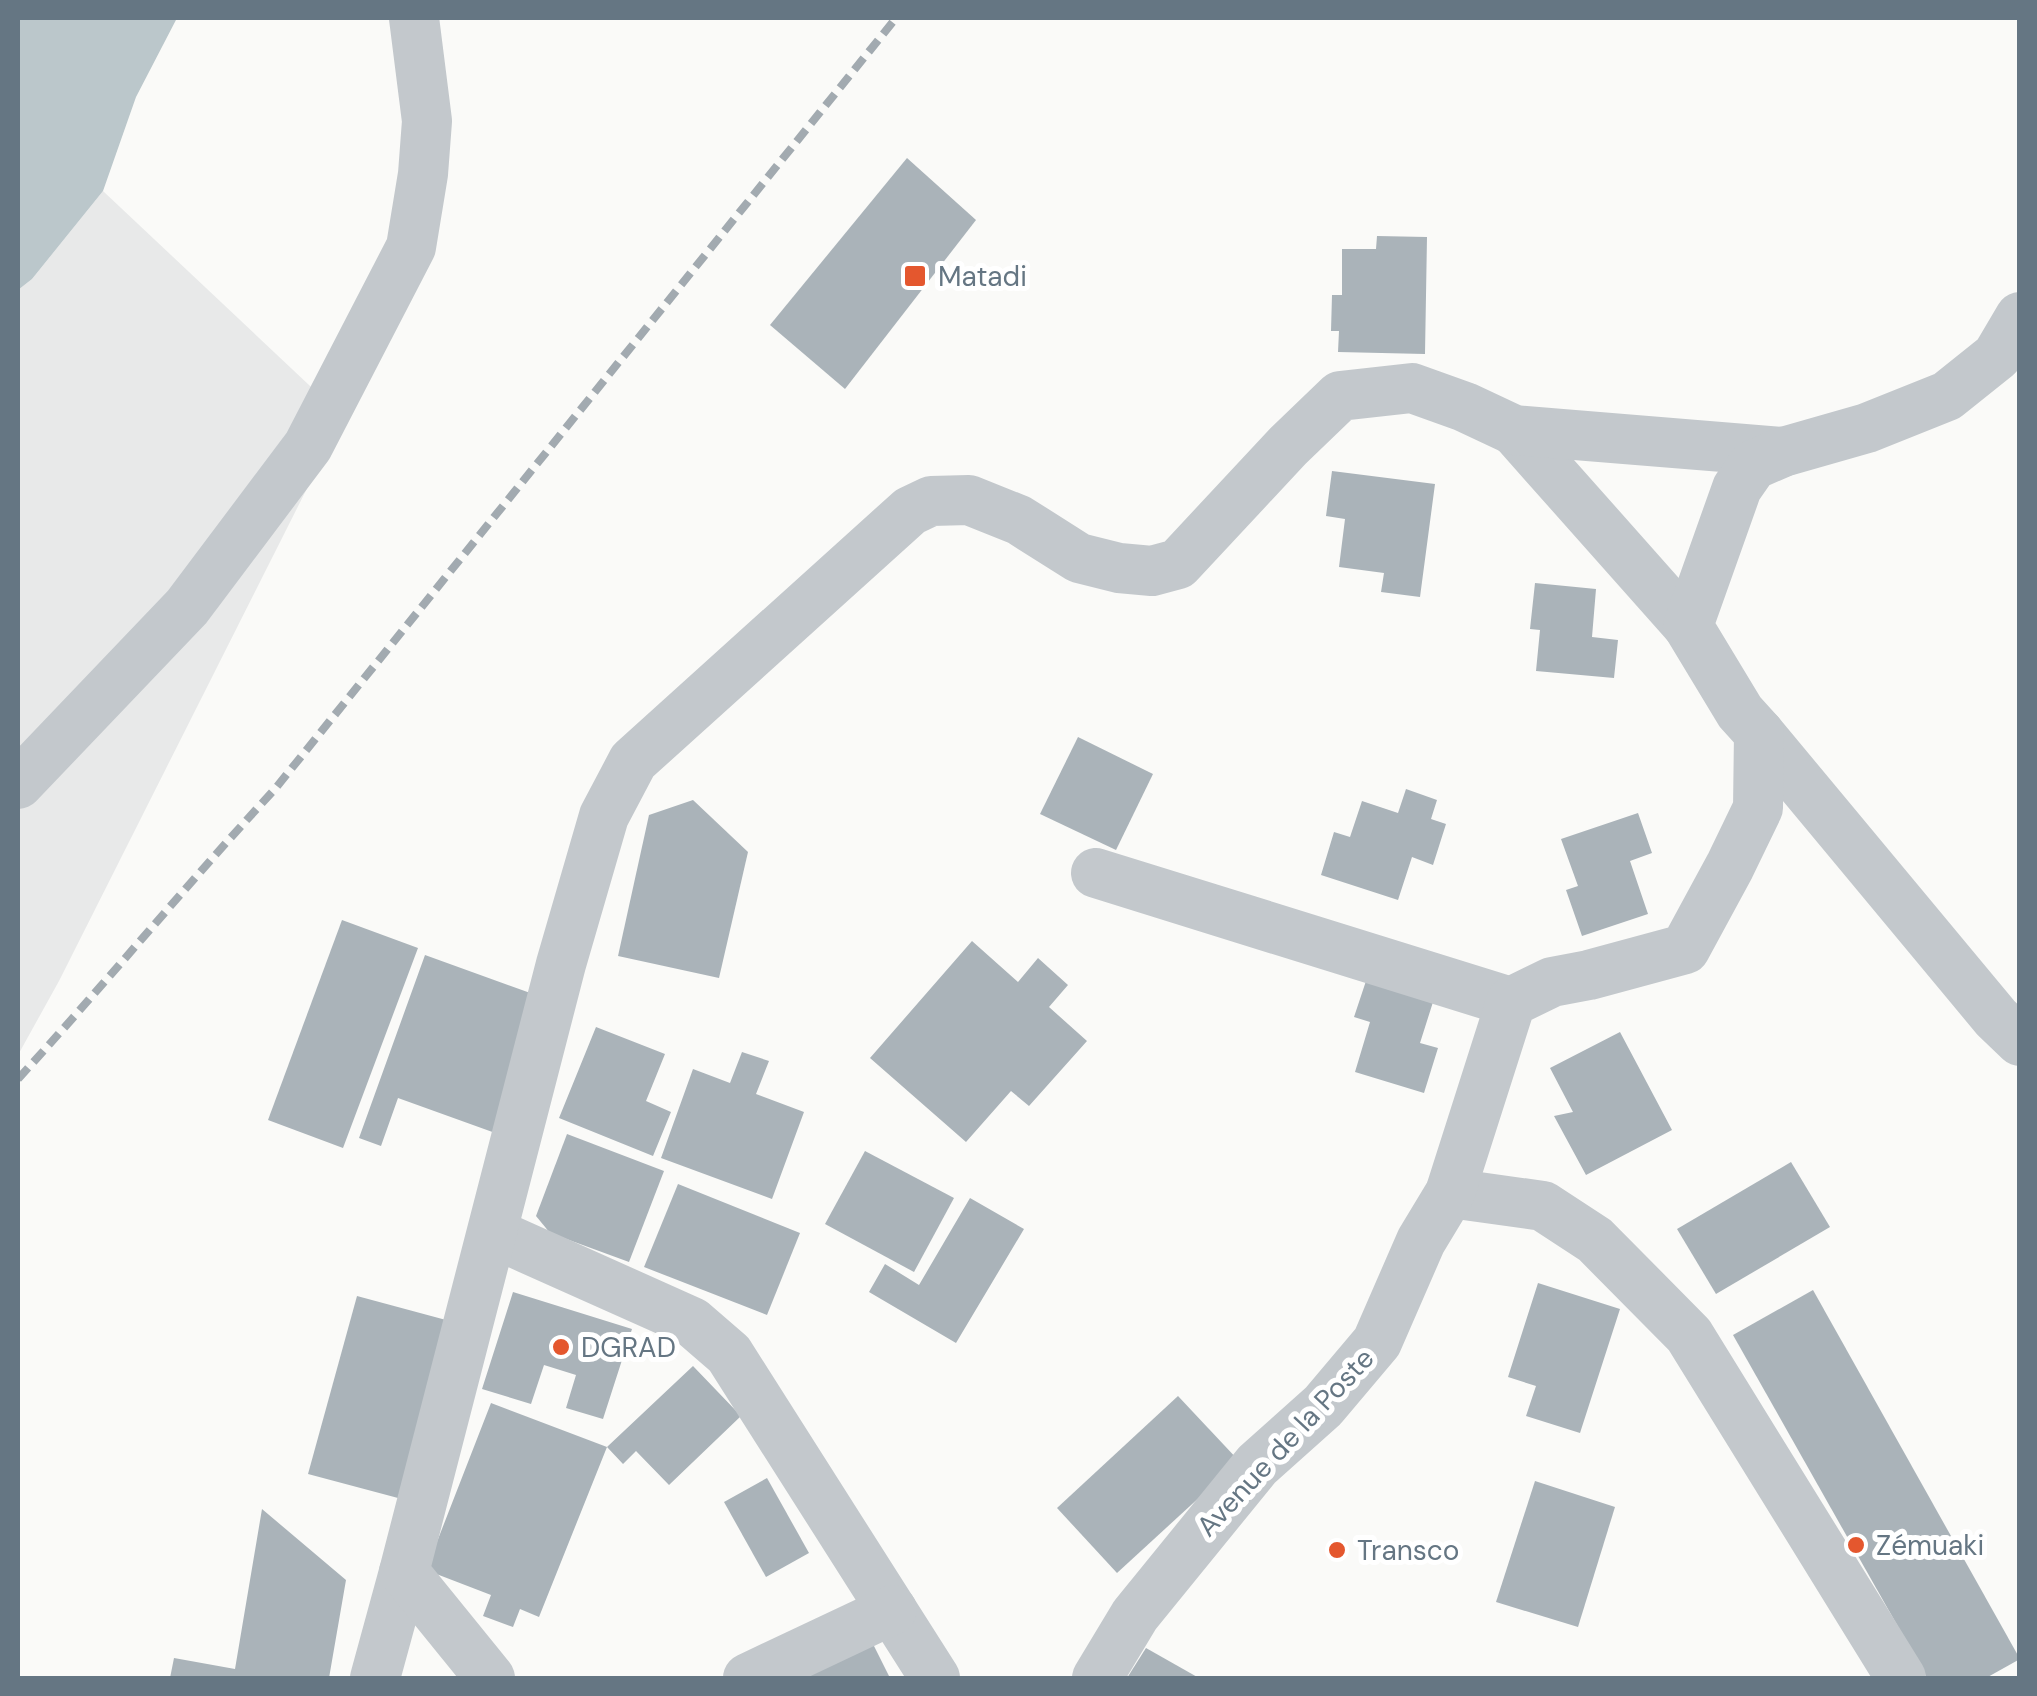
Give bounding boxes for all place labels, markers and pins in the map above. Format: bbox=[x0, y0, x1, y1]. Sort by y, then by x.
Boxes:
place label: Matadi bbox=[938, 258, 1027, 295]
marker: Matadi bbox=[902, 263, 928, 289]
place label: DGRAD bbox=[581, 1329, 676, 1366]
marker: DGRAD bbox=[550, 1336, 572, 1358]
place label: Zémuaki bbox=[1876, 1527, 1984, 1564]
place label: Transco bbox=[1357, 1532, 1459, 1569]
marker: Zémuaki bbox=[1845, 1534, 1867, 1556]
marker: Transco bbox=[1326, 1539, 1348, 1561]

